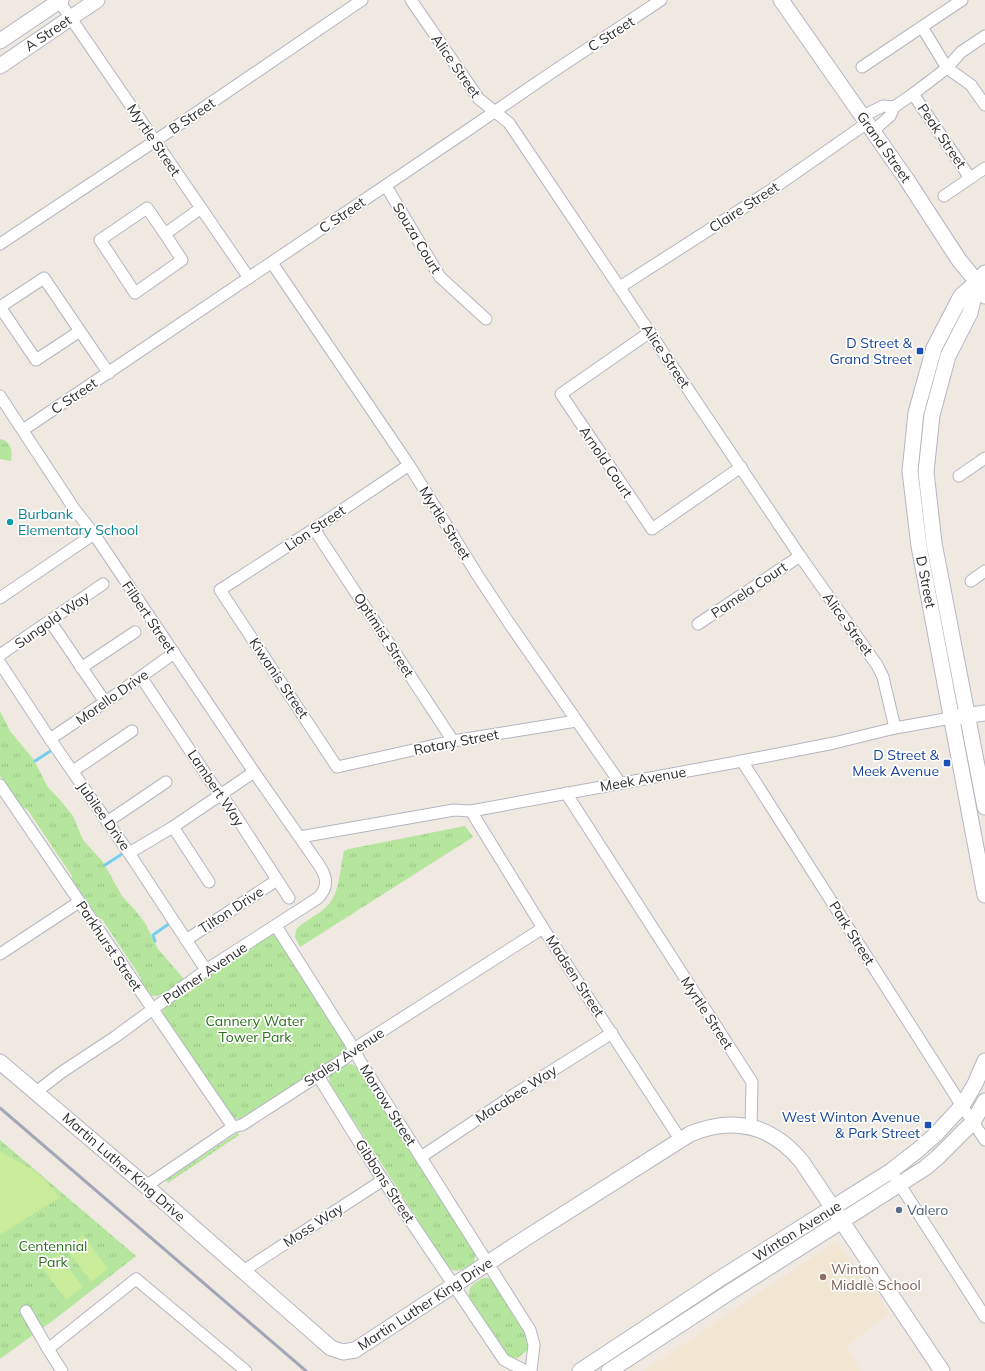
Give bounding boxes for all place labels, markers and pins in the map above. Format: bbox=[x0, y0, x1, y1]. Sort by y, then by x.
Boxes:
place label: D Street & Grand Street bbox=[829, 334, 913, 368]
marker: D Street & Grand Street bbox=[915, 346, 925, 356]
place label: Burbank Elementary School bbox=[18, 505, 138, 539]
marker: Burbank Elementary School bbox=[5, 517, 15, 527]
place label: D Street & Meek Avenue bbox=[852, 746, 940, 780]
marker: D Street & Meek Avenue bbox=[942, 758, 952, 768]
place label: West Winton Avenue & Park Street bbox=[782, 1108, 920, 1142]
marker: West Winton Avenue & Park Street bbox=[923, 1120, 933, 1130]
place label: Valero bbox=[907, 1201, 948, 1219]
marker: Valero bbox=[894, 1205, 904, 1215]
place label: Winton Middle School bbox=[831, 1260, 921, 1294]
marker: Winton Middle School bbox=[818, 1272, 828, 1282]

